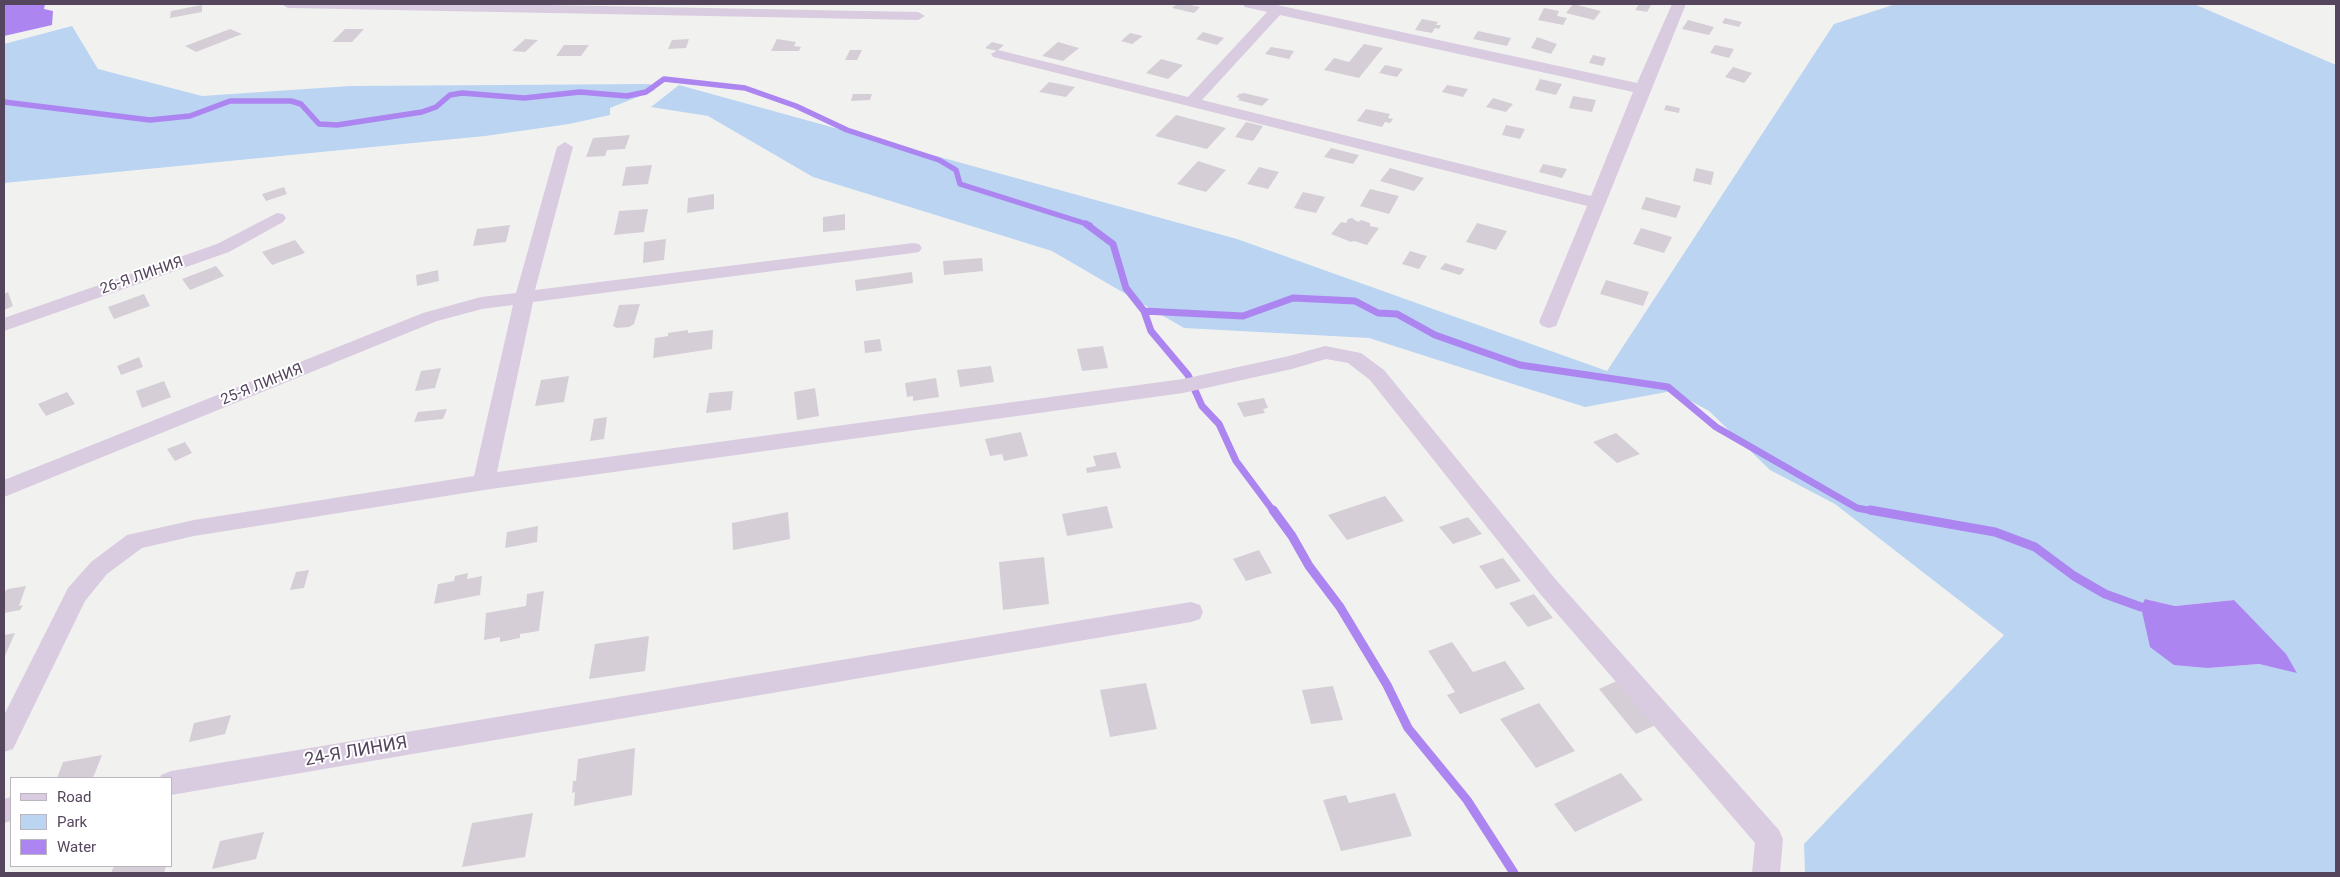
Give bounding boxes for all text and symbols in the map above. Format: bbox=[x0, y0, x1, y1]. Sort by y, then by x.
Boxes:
street label: 26-Я ЛИНИЯ bbox=[98, 253, 186, 299]
street label: 25-Я ЛИНИЯ bbox=[219, 360, 305, 410]
street label: 24-Я ЛИНИЯ bbox=[303, 732, 409, 772]
legend bbox=[10, 777, 172, 867]
text: Road bbox=[57, 788, 91, 806]
text: Park bbox=[57, 813, 87, 831]
text: Water bbox=[57, 838, 96, 856]

